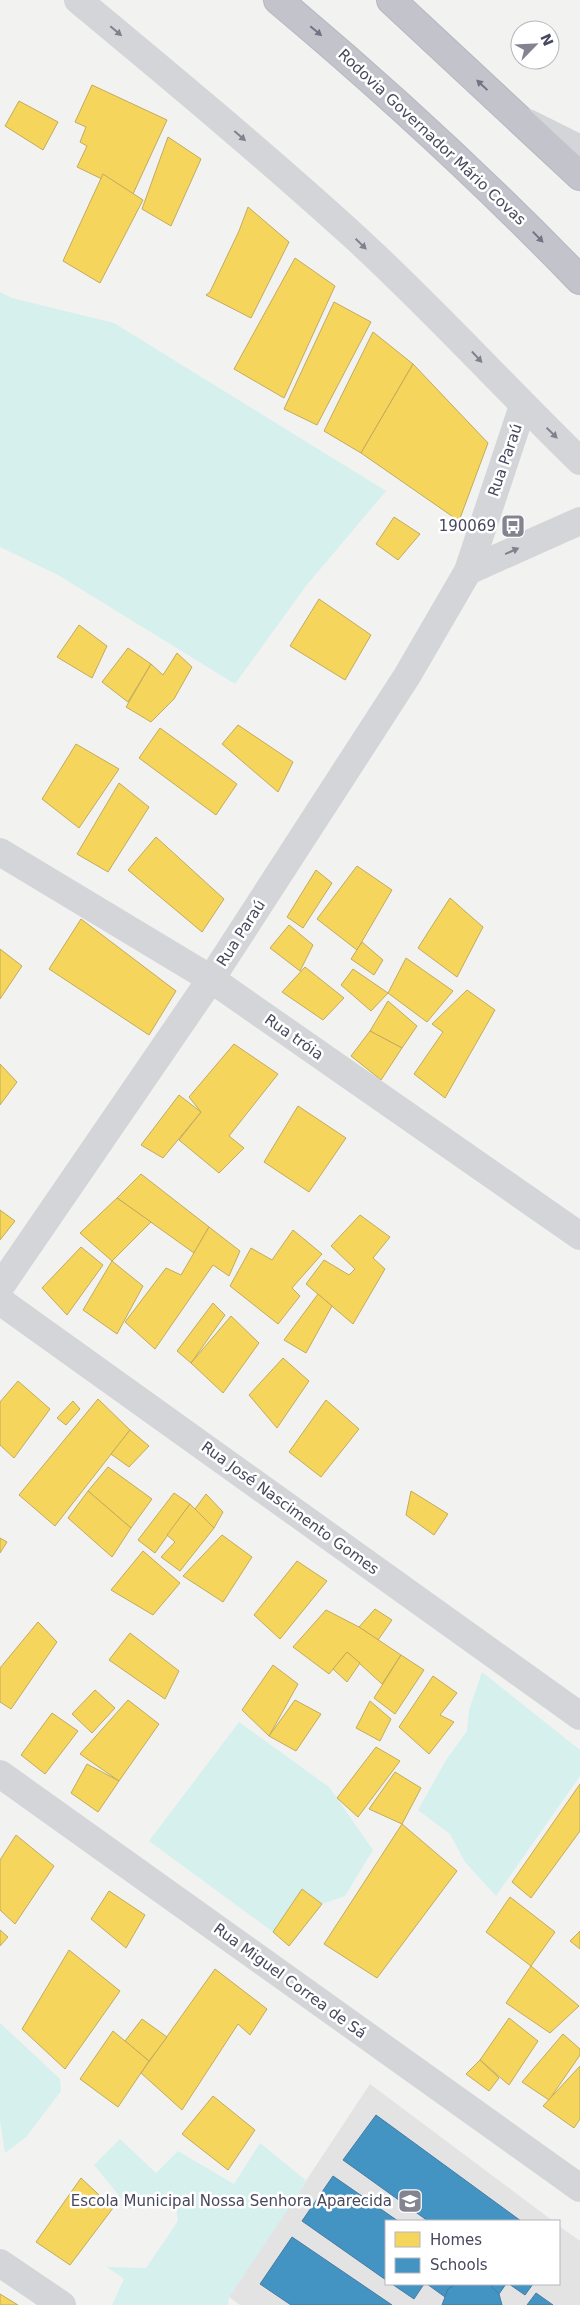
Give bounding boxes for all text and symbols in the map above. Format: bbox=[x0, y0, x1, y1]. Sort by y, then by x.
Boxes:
north arrow bbox=[510, 20, 560, 70]
one-way arrow bbox=[109, 25, 121, 37]
one-way arrow bbox=[309, 26, 322, 37]
text: N bbox=[537, 31, 557, 48]
street label: Rodovia Governador Mário Covas bbox=[335, 45, 530, 229]
one-way arrow bbox=[477, 79, 489, 91]
one-way arrow bbox=[233, 130, 245, 142]
one-way arrow bbox=[532, 230, 544, 242]
one-way arrow bbox=[355, 238, 367, 250]
one-way arrow bbox=[471, 351, 483, 363]
street label: Rua Paraú bbox=[484, 421, 526, 499]
one-way arrow bbox=[545, 427, 557, 439]
bus stop icon: 190069 bbox=[500, 513, 526, 539]
place label: 190069 bbox=[439, 517, 496, 535]
one-way arrow bbox=[505, 547, 519, 555]
street label: Rua Paraú bbox=[213, 896, 269, 970]
street label: Rua tróia bbox=[261, 1010, 327, 1064]
street label: Rua José Nascimento Gomes bbox=[198, 1438, 382, 1579]
street label: Rua Miguel Correa de Sá bbox=[210, 1920, 370, 2042]
school or university icon: Escola Municipal Nossa Senhora Aparecida bbox=[397, 2188, 423, 2214]
place label: Escola Municipal Nossa Senhora Aparecida bbox=[71, 2192, 392, 2210]
legend bbox=[385, 2220, 560, 2285]
text: Homes bbox=[430, 2231, 482, 2249]
text: Schools bbox=[430, 2256, 488, 2274]

